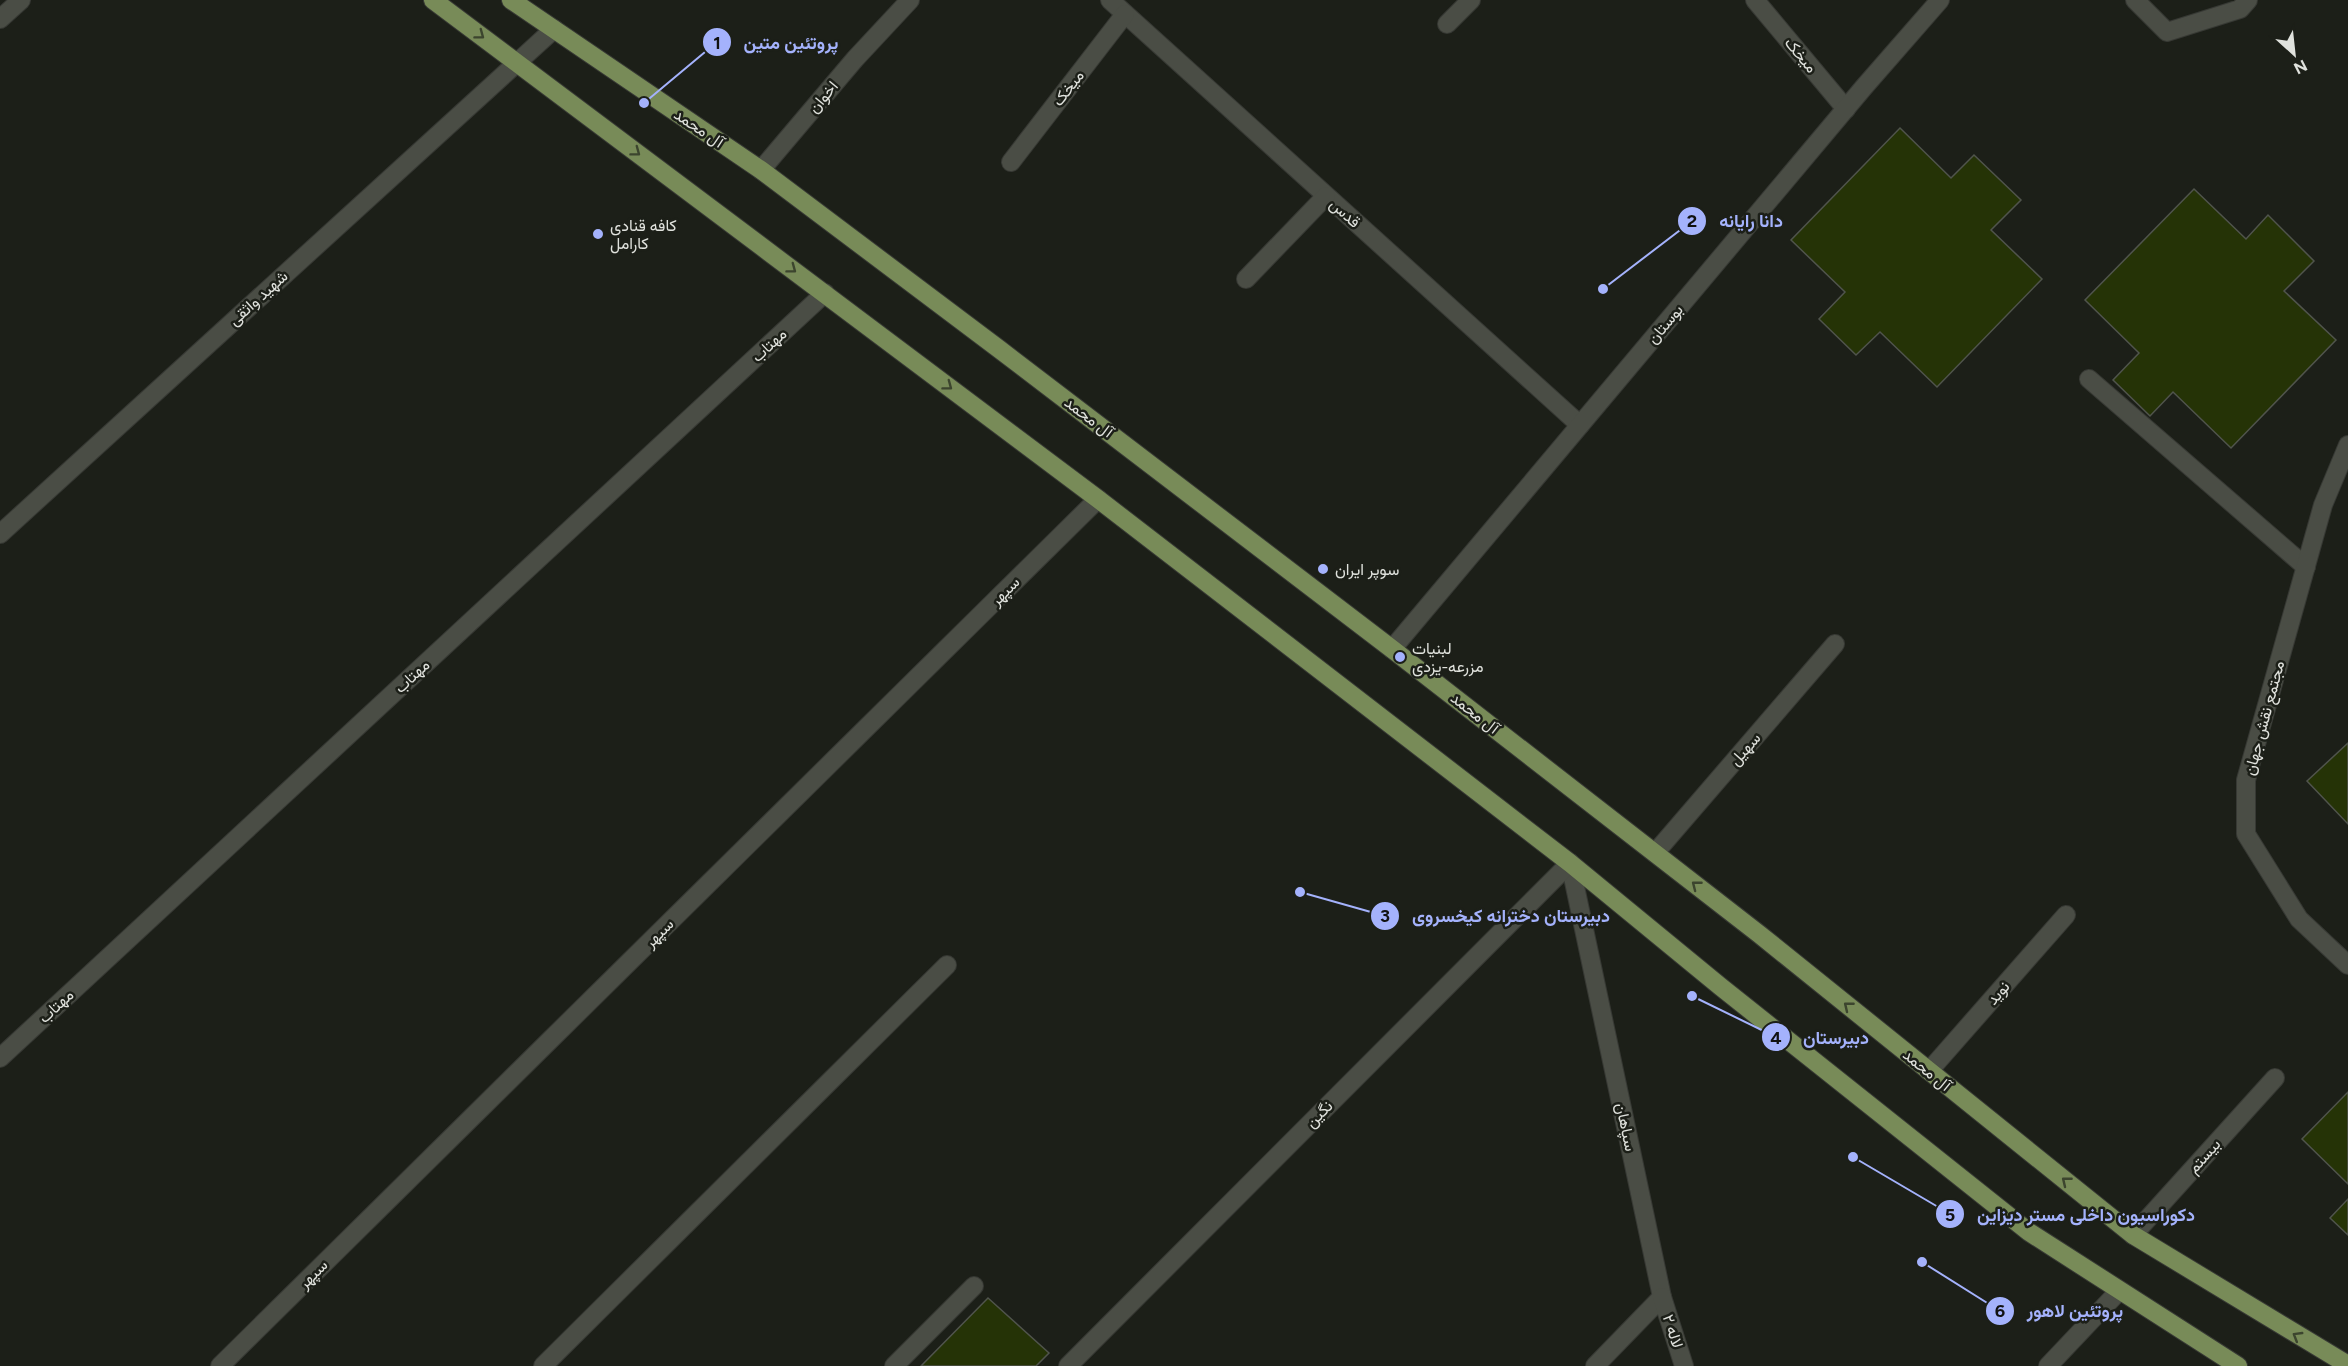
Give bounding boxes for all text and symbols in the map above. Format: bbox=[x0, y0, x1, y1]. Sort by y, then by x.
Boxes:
callout: پروتئین متین bbox=[702, 24, 851, 60]
north arrow bbox=[2264, 24, 2324, 84]
one-way arrow bbox=[473, 28, 484, 39]
text: 1 bbox=[713, 32, 721, 54]
text: پروتئین متین bbox=[744, 32, 838, 55]
street label: میخک bbox=[1781, 33, 1821, 77]
text: N bbox=[2291, 56, 2310, 78]
street label: میخک bbox=[1048, 66, 1088, 110]
street label: اخوان bbox=[804, 77, 843, 118]
street label: آل محمد bbox=[670, 104, 729, 152]
one-way arrow bbox=[629, 144, 640, 155]
street label: قدس bbox=[1325, 194, 1364, 232]
callout: دانا رایانه bbox=[1677, 203, 1795, 239]
text: 2 bbox=[1687, 210, 1697, 232]
text: دانا رایانه bbox=[1719, 210, 1783, 232]
place label: کافه قنادی کارامل bbox=[610, 216, 677, 254]
marker: کافه قنادی کارامل bbox=[591, 227, 605, 241]
one-way arrow bbox=[785, 262, 796, 273]
street label: شهید واثقی bbox=[224, 266, 292, 330]
street label: بوستان bbox=[1643, 300, 1688, 348]
street label: مهتاب bbox=[748, 324, 791, 367]
one-way arrow bbox=[941, 379, 952, 390]
street label: آل محمد bbox=[1061, 393, 1118, 442]
place label: سوپر ایران bbox=[1335, 560, 1399, 581]
marker: سوپر ایران bbox=[1316, 562, 1330, 576]
street label: سپهر bbox=[986, 572, 1025, 612]
place label: لبنیات مزرعه-یزدی bbox=[1412, 639, 1483, 677]
marker: لبنیات مزرعه-یزدی bbox=[1393, 650, 1407, 664]
street label: مهتاب bbox=[391, 655, 434, 698]
street label: مجتمع نقش جهان bbox=[2240, 659, 2290, 778]
street label: آل محمد bbox=[1447, 688, 1504, 739]
street label: سهیل bbox=[1725, 729, 1765, 770]
one-way arrow bbox=[1691, 882, 1702, 893]
callout: دبیرستان دخترانه کیخسروی bbox=[1370, 898, 1622, 934]
text: 3 bbox=[1380, 905, 1390, 927]
text: دبیرستان دخترانه کیخسروی bbox=[1412, 905, 1610, 927]
street label: سپهر bbox=[640, 914, 679, 954]
street label: نوید bbox=[1983, 977, 2014, 1009]
street label: مهتاب bbox=[35, 985, 78, 1028]
one-way arrow bbox=[1844, 1003, 1855, 1014]
callout: دبیرستان bbox=[1761, 1019, 1881, 1055]
text: 4 bbox=[1770, 1027, 1782, 1049]
text: دبیرستان bbox=[1803, 1027, 1869, 1049]
street label: آل محمد bbox=[1899, 1045, 1956, 1096]
street label: نگین bbox=[1301, 1096, 1337, 1132]
street label: سپاهان bbox=[1610, 1101, 1640, 1153]
street label: بیستم bbox=[2184, 1135, 2225, 1178]
one-way arrow bbox=[2062, 1178, 2073, 1189]
callout: دکوراسیون داخلی مستر دیزاین bbox=[1935, 1196, 2207, 1232]
text: 5 bbox=[1945, 1204, 1955, 1226]
text: دکوراسیون داخلی مستر دیزاین bbox=[1977, 1204, 2195, 1226]
street label: سپهر bbox=[294, 1255, 333, 1295]
callout: پروتئین لاهور bbox=[1985, 1293, 2135, 1329]
text: 6 bbox=[1995, 1300, 2005, 1322]
text: پروتئین لاهور bbox=[2026, 1300, 2123, 1323]
street label: لاله ۲ bbox=[1659, 1312, 1687, 1350]
one-way arrow bbox=[2293, 1332, 2303, 1344]

